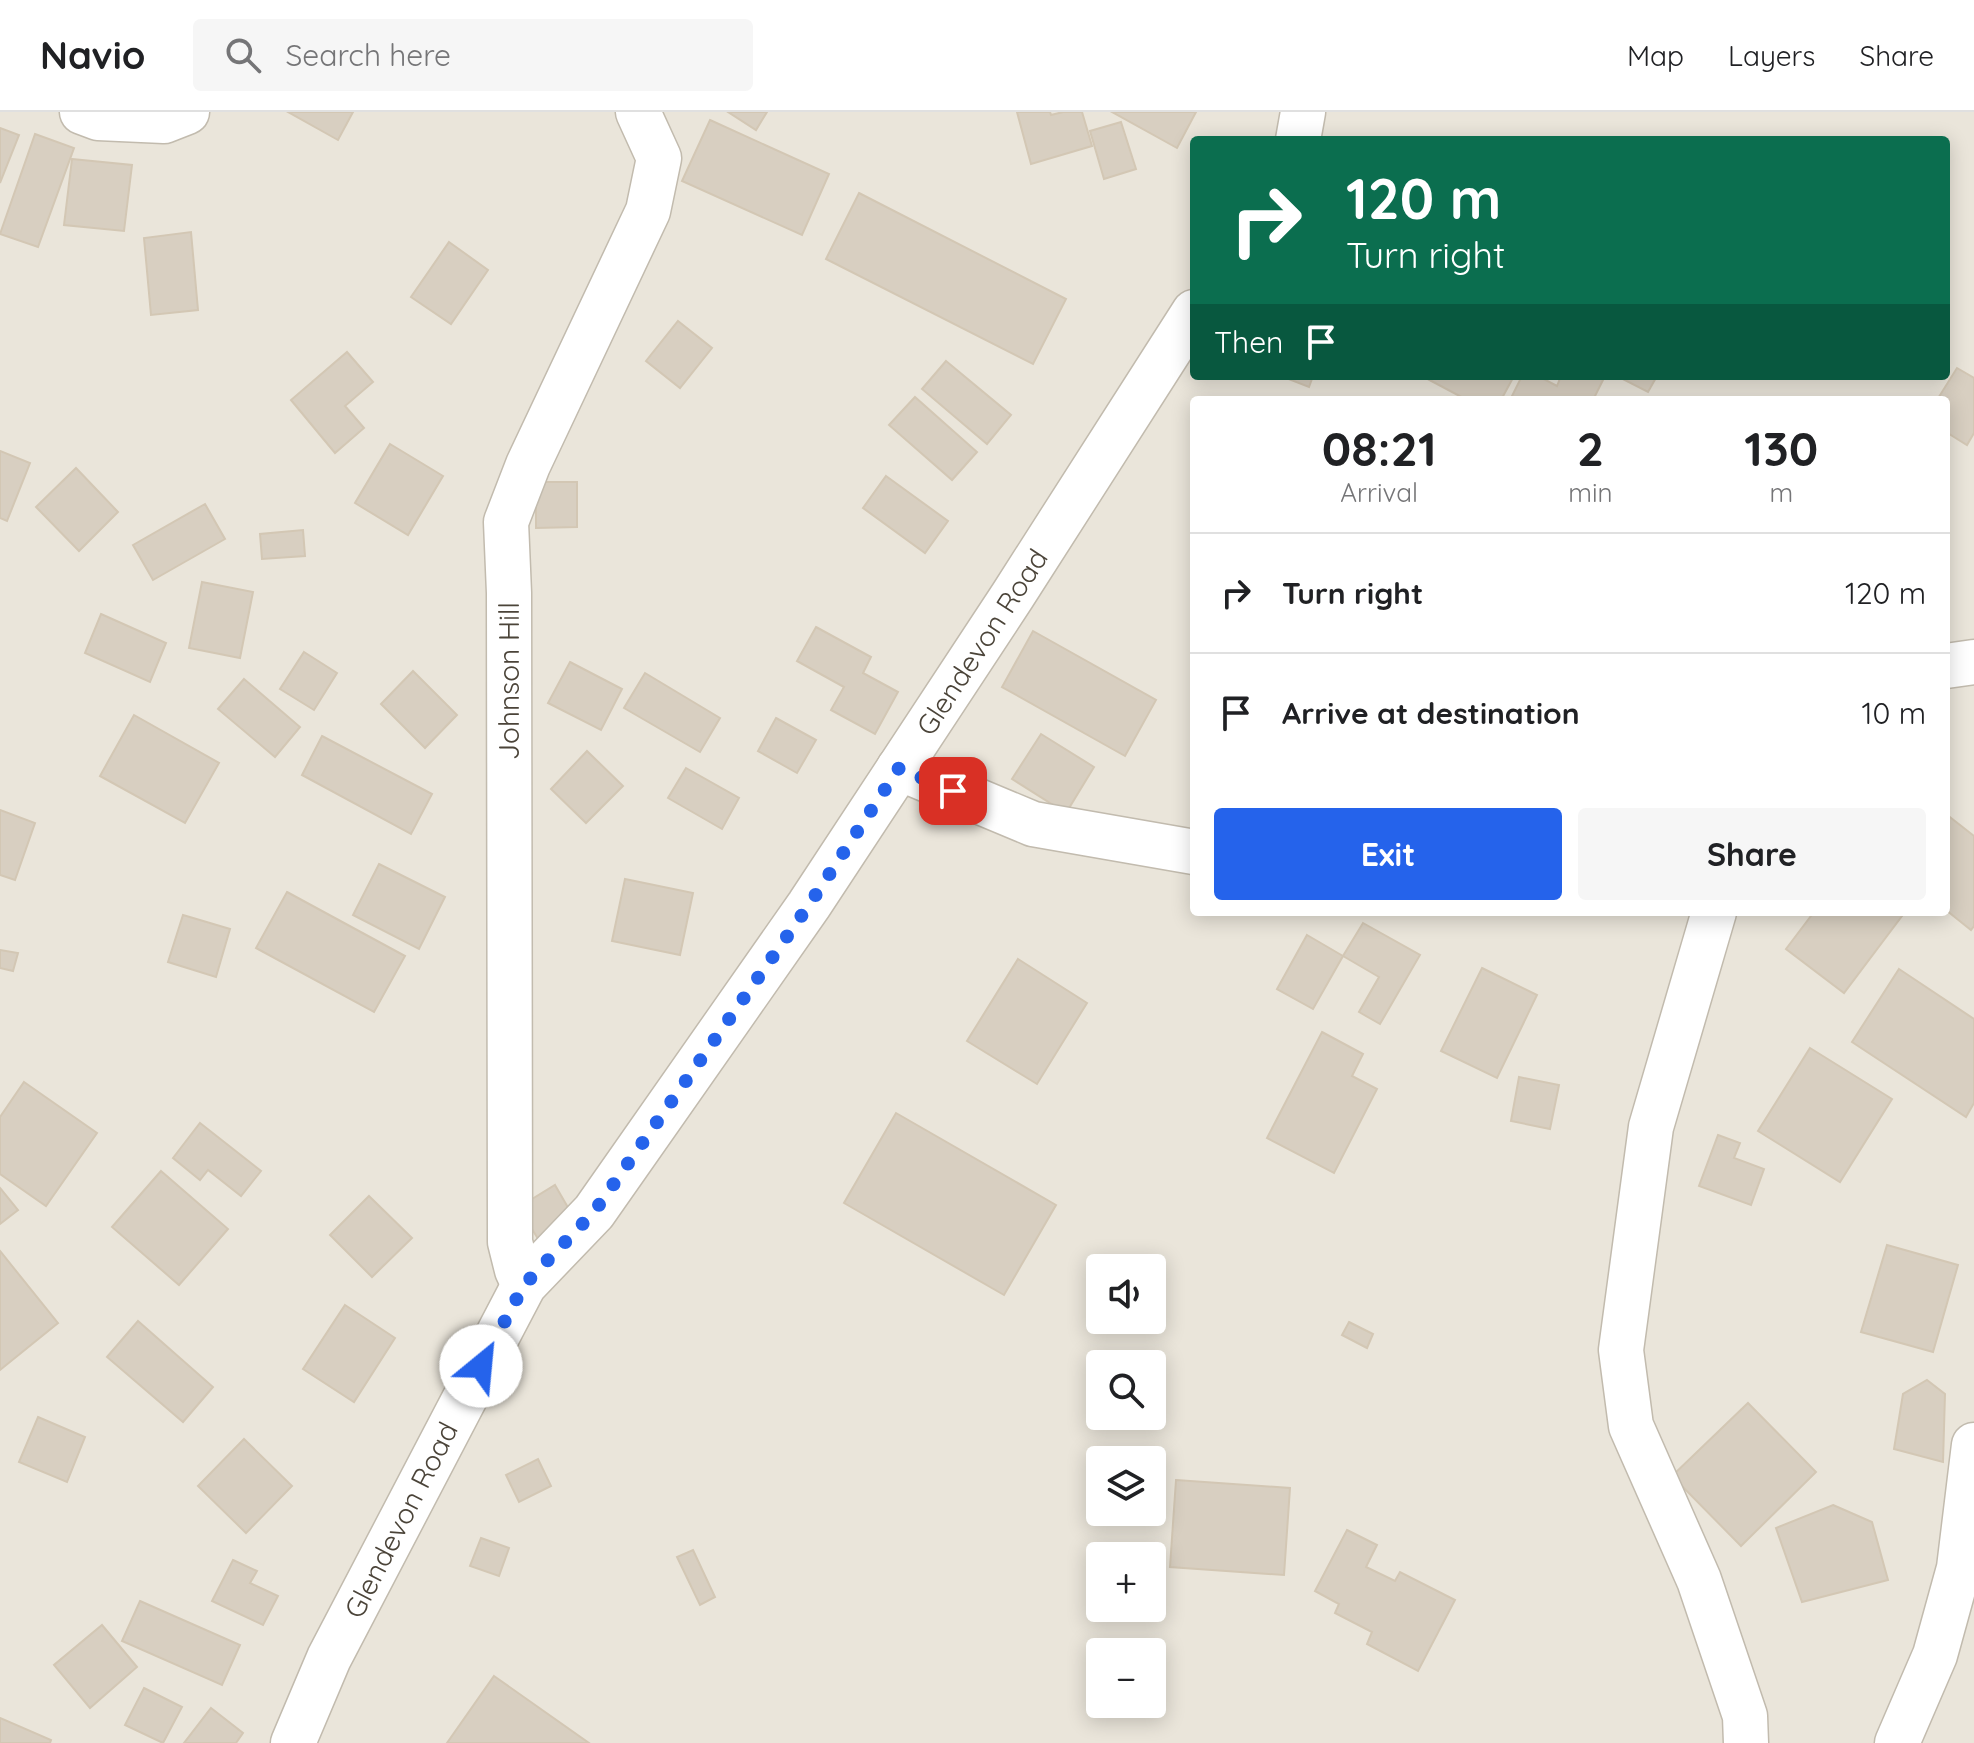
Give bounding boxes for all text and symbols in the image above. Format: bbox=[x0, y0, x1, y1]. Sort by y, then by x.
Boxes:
search box bbox=[193, 19, 753, 91]
text: Navio bbox=[40, 31, 145, 79]
icon: search bbox=[221, 33, 265, 77]
text: Search here bbox=[285, 36, 451, 74]
text: Map bbox=[1627, 38, 1684, 73]
text: Layers bbox=[1728, 38, 1815, 73]
text: Share bbox=[1859, 38, 1934, 73]
text: 120 m bbox=[1346, 163, 1501, 233]
icon: right bbox=[1214, 168, 1318, 272]
text: Turn right bbox=[1346, 232, 1505, 277]
icon: arrive bbox=[1299, 320, 1343, 364]
text: Then bbox=[1214, 323, 1283, 361]
text: 08:21 bbox=[1322, 418, 1437, 478]
text: 2 bbox=[1577, 418, 1604, 478]
text: 130 bbox=[1744, 418, 1818, 478]
text: Arrival bbox=[1340, 476, 1418, 509]
text: min bbox=[1568, 476, 1613, 509]
text: m bbox=[1769, 476, 1793, 509]
street label: Glendevon Road bbox=[908, 542, 1055, 741]
icon: right bbox=[1214, 571, 1258, 615]
text: Turn right bbox=[1282, 574, 1423, 612]
text: 120 m bbox=[1845, 574, 1926, 612]
street label: Johnson Hill bbox=[491, 602, 526, 760]
icon: arrive bbox=[1214, 691, 1258, 735]
text: Arrive at destination bbox=[1282, 694, 1580, 732]
text: 10 m bbox=[1862, 694, 1926, 732]
pin bbox=[919, 757, 987, 825]
icon: arrive bbox=[931, 769, 975, 813]
button: Exit bbox=[1214, 808, 1562, 900]
button: Share bbox=[1578, 808, 1926, 900]
map controls bbox=[1086, 1254, 1166, 1718]
button: sound bbox=[1086, 1254, 1166, 1334]
position arrow bbox=[439, 1324, 523, 1408]
button: search bbox=[1086, 1350, 1166, 1430]
street label: Glendevon Road bbox=[336, 1416, 465, 1624]
button: layers bbox=[1086, 1446, 1166, 1526]
button: + bbox=[1086, 1542, 1166, 1622]
button: − bbox=[1086, 1638, 1166, 1718]

